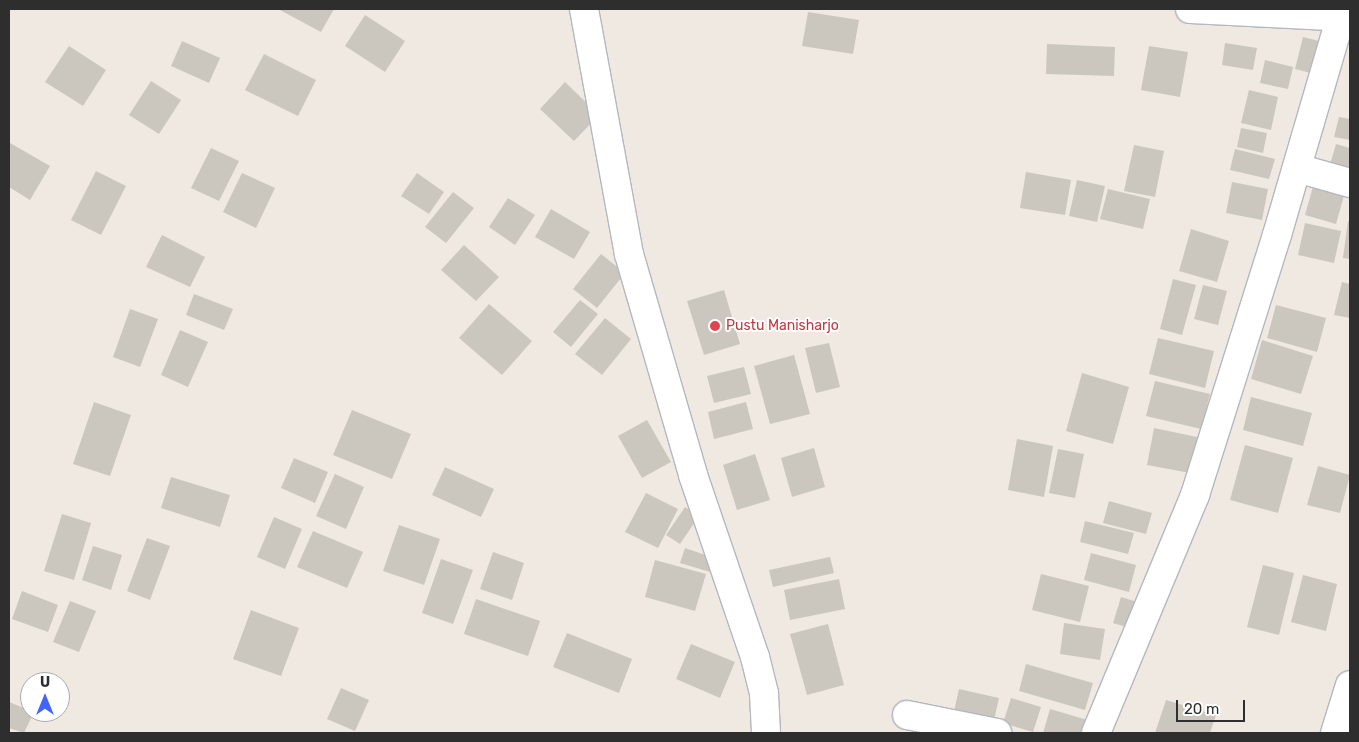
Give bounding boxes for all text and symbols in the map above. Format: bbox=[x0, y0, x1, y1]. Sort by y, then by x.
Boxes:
place label: Pustu Manisharjo bbox=[726, 318, 839, 334]
marker: Pustu Manisharjo bbox=[708, 319, 722, 333]
north arrow bbox=[20, 672, 70, 722]
text: U bbox=[40, 674, 50, 691]
scale bar bbox=[1179, 690, 1248, 722]
text: 20 m bbox=[1184, 700, 1219, 718]

